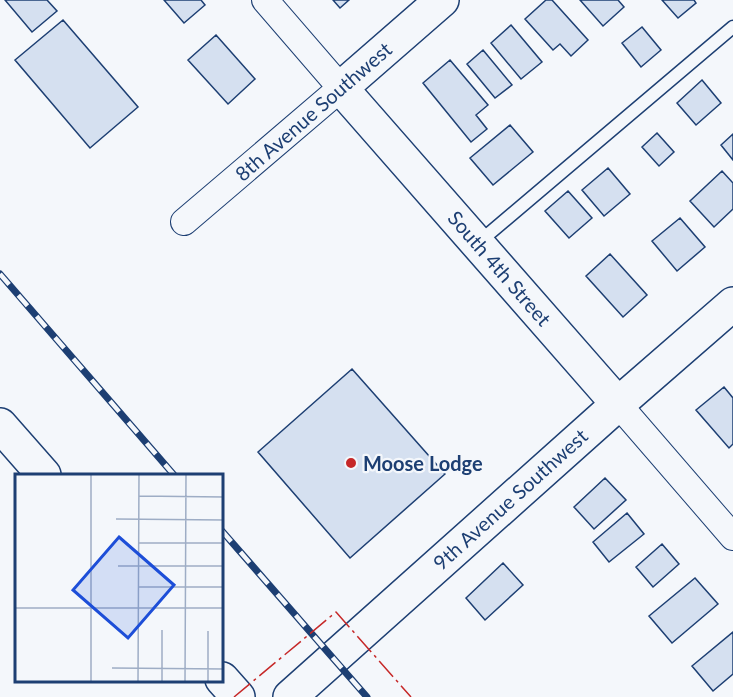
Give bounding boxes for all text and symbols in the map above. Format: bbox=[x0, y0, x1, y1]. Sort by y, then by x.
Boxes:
street label: 8th Avenue Southwest bbox=[230, 37, 396, 185]
street label: South 4th Street bbox=[444, 206, 556, 330]
street label: 9th Avenue Southwest bbox=[428, 423, 592, 575]
place label: Moose Lodge bbox=[363, 451, 483, 475]
marker: Moose Lodge bbox=[344, 456, 358, 470]
inset map bbox=[15, 474, 224, 682]

